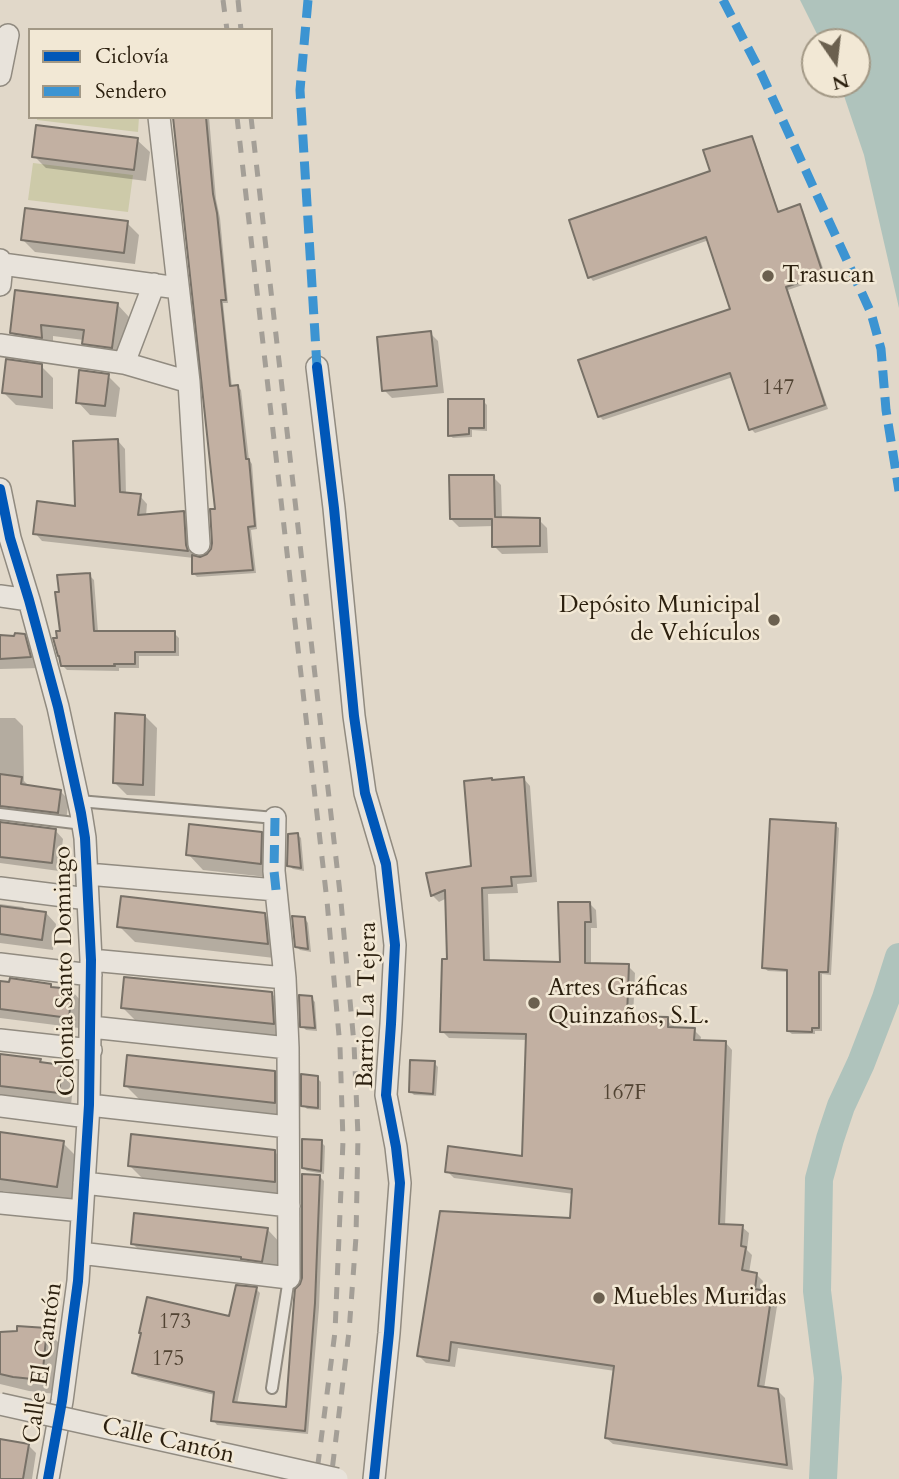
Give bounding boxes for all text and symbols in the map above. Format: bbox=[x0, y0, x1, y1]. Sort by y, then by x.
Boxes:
legend bbox=[28, 28, 273, 119]
north arrow bbox=[801, 28, 871, 98]
text: Ciclovía bbox=[95, 42, 169, 71]
text: N bbox=[829, 67, 852, 96]
text: Sendero bbox=[95, 77, 167, 106]
place label: Trasucan bbox=[782, 262, 875, 290]
marker: Trasucan bbox=[760, 268, 776, 284]
house number: 147 bbox=[762, 376, 794, 402]
place label: Depósito Municipal de Vehículos bbox=[559, 592, 760, 648]
marker: Depósito Municipal de Vehículos bbox=[766, 612, 782, 628]
street label: Colonia Santo Domingo bbox=[49, 846, 83, 1096]
street label: Barrio La Tejera bbox=[352, 921, 384, 1089]
place label: Artes Gráficas Quinzaños, S.L. bbox=[548, 975, 709, 1031]
marker: Artes Gráficas Quinzaños, S.L. bbox=[526, 995, 542, 1011]
house number: 167F bbox=[602, 1081, 646, 1107]
street label: Calle El Cantón bbox=[18, 1281, 70, 1445]
place label: Muebles Muridas bbox=[613, 1284, 786, 1312]
marker: Muebles Muridas bbox=[591, 1290, 607, 1306]
house number: 173 bbox=[159, 1310, 191, 1336]
house number: 175 bbox=[152, 1347, 184, 1373]
street label: Calle Cantón bbox=[99, 1413, 237, 1471]

